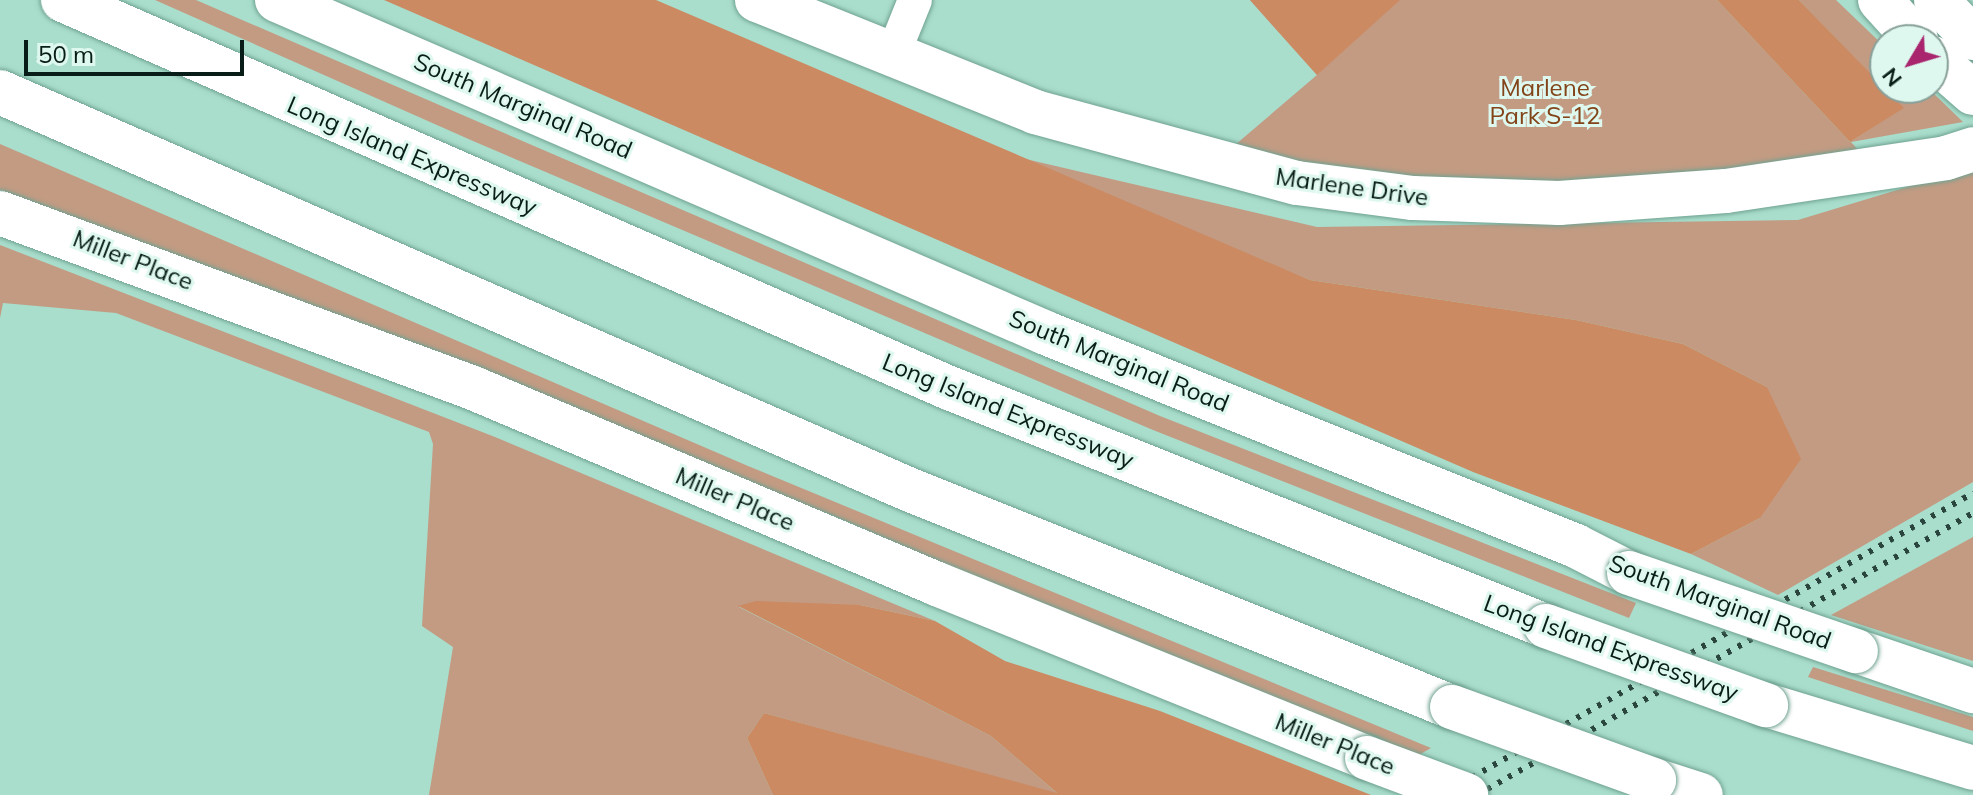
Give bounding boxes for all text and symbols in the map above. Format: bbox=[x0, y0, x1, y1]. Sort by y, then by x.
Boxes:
scale bar bbox=[28, 24, 248, 74]
north arrow bbox=[1869, 24, 1949, 104]
text: 50 m bbox=[38, 39, 94, 69]
street label: South Marginal Road bbox=[410, 47, 636, 165]
text: N bbox=[1876, 62, 1908, 93]
park label: Marlene Park S-12 bbox=[1490, 74, 1600, 130]
street label: Long Island Expressway bbox=[283, 90, 541, 222]
street label: Marlene Drive bbox=[1274, 162, 1430, 212]
street label: Miller Place bbox=[69, 224, 197, 296]
street label: South Marginal Road bbox=[1005, 304, 1233, 418]
street label: Long Island Expressway bbox=[878, 347, 1138, 475]
street label: Miller Place bbox=[671, 461, 799, 537]
street label: South Marginal Road bbox=[1605, 548, 1835, 656]
street label: Long Island Expressway bbox=[1480, 589, 1742, 707]
street label: Miller Place bbox=[1271, 707, 1399, 781]

